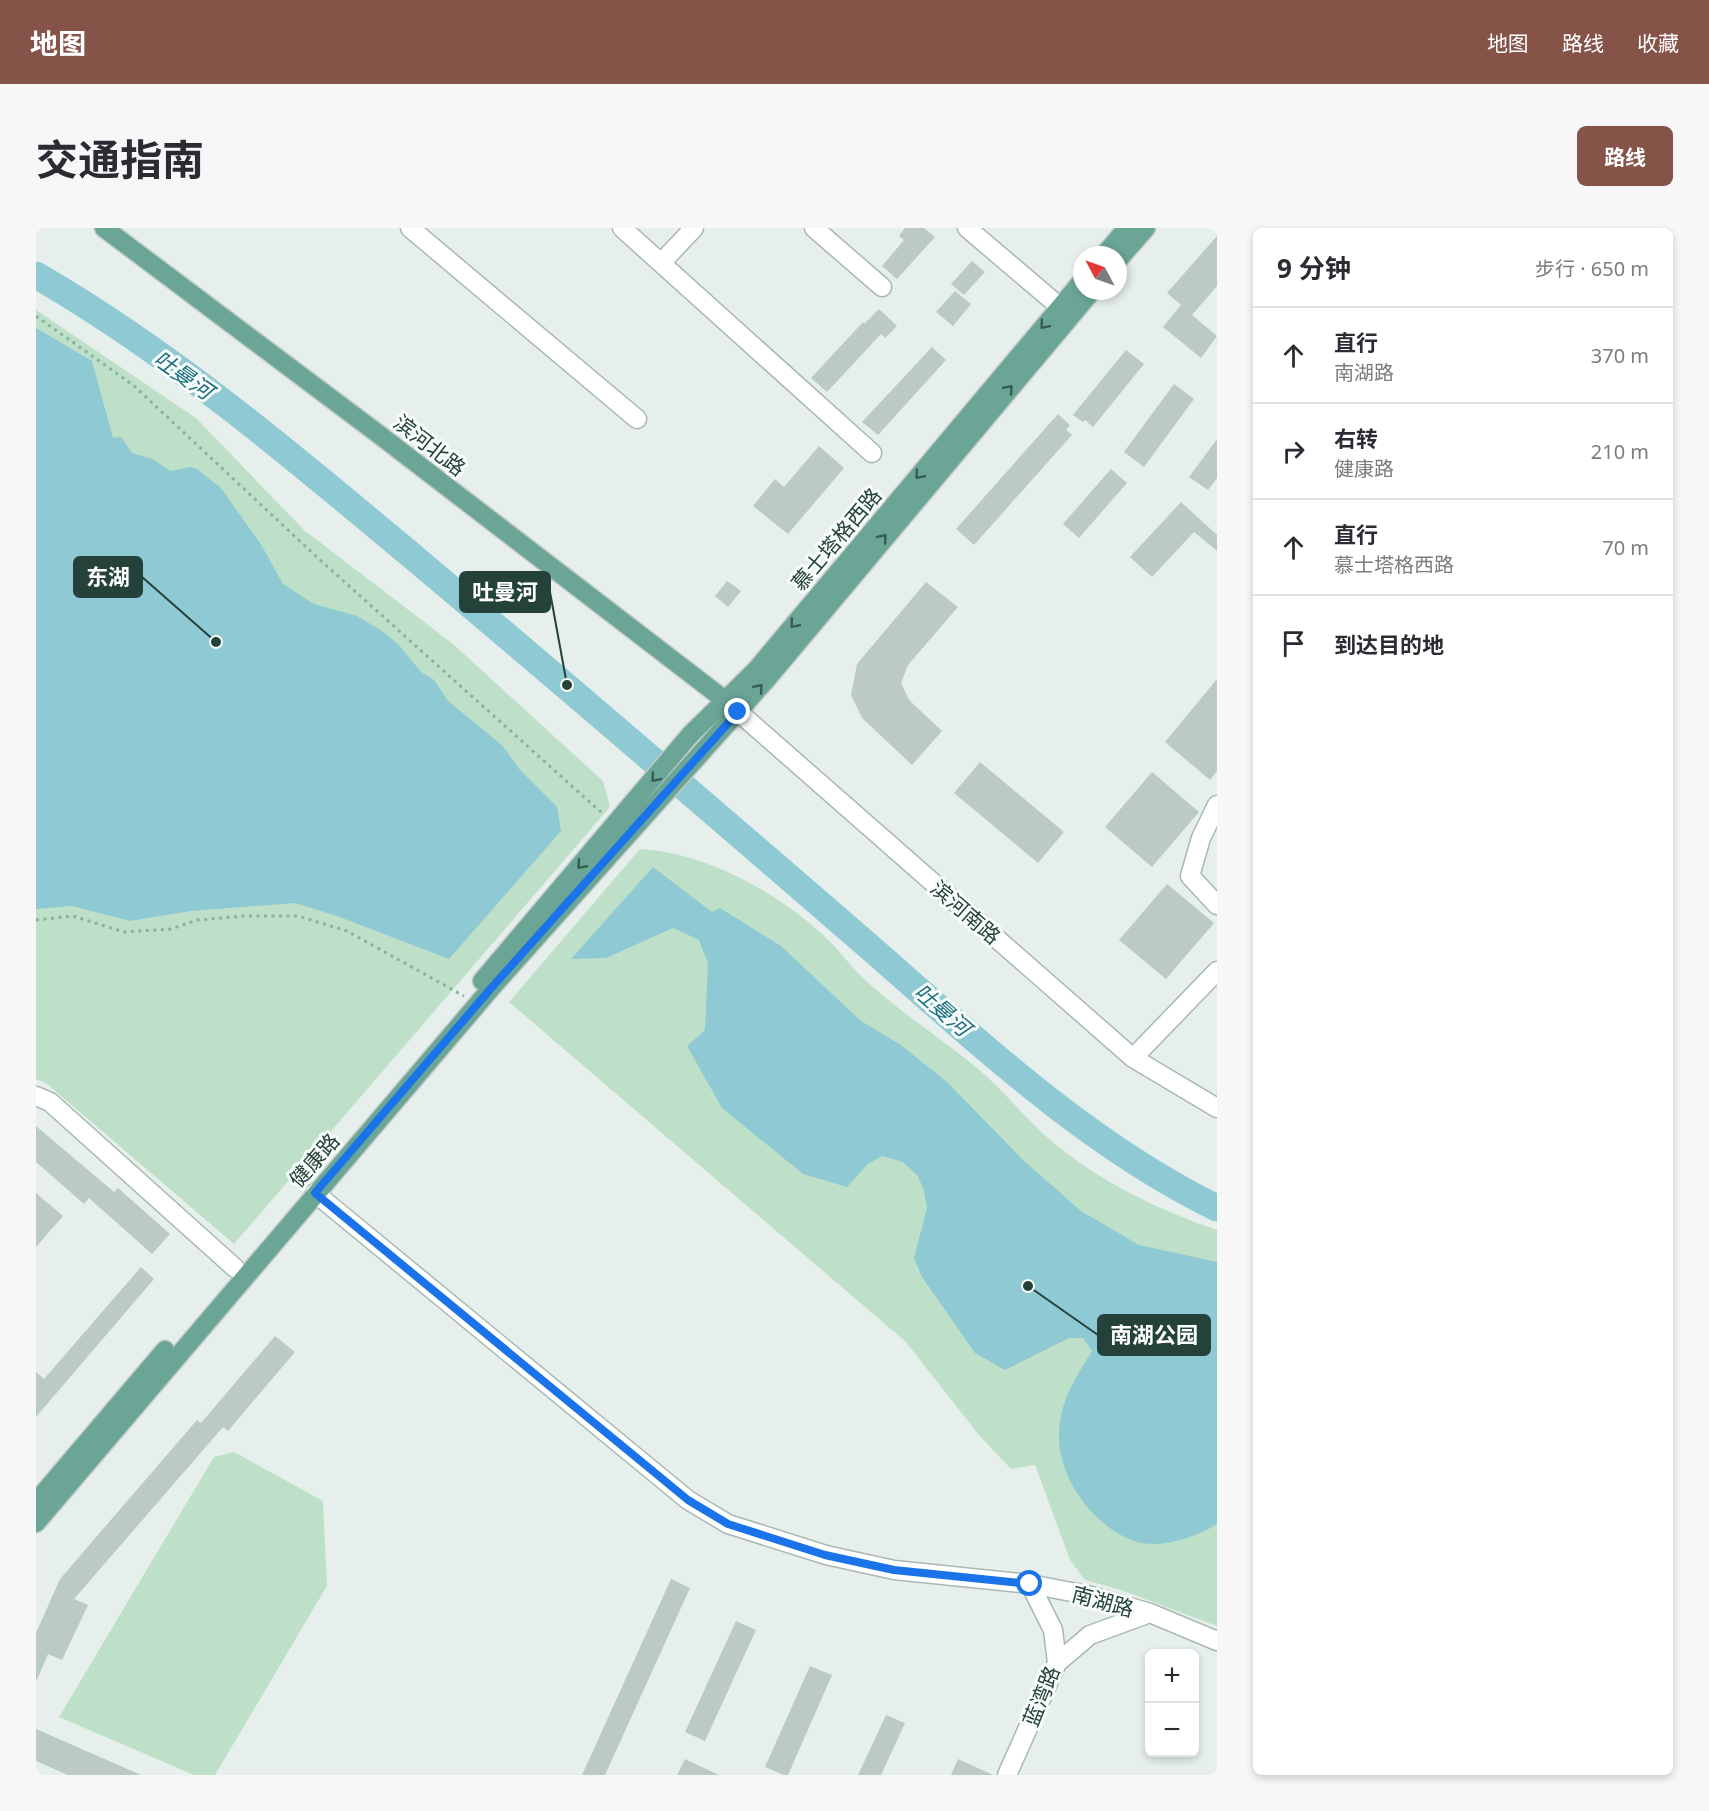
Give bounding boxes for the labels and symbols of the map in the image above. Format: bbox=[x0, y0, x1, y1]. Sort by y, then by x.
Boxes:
north arrow bbox=[1073, 246, 1127, 300]
one-way arrow bbox=[1040, 318, 1051, 329]
water label: 吐曼河 bbox=[148, 343, 223, 408]
one-way arrow bbox=[1002, 385, 1013, 396]
street label: 滨河北路 bbox=[388, 408, 472, 482]
one-way arrow bbox=[915, 468, 926, 479]
street label: 慕士塔格西路 bbox=[785, 482, 887, 596]
one-way arrow bbox=[876, 534, 887, 545]
callout: 东湖 bbox=[74, 557, 142, 597]
text: 东湖 bbox=[86, 561, 130, 591]
callout: 吐曼河 bbox=[460, 572, 550, 612]
text: 吐曼河 bbox=[472, 576, 538, 606]
one-way arrow bbox=[790, 617, 801, 628]
one-way arrow bbox=[752, 685, 763, 695]
route end bbox=[724, 698, 750, 724]
one-way arrow bbox=[651, 771, 662, 782]
one-way arrow bbox=[577, 858, 588, 869]
street label: 滨河南路 bbox=[925, 874, 1007, 950]
water label: 吐曼河 bbox=[908, 976, 981, 1045]
street label: 健康路 bbox=[283, 1127, 345, 1193]
callout: 南湖公园 bbox=[1098, 1315, 1210, 1355]
text: 南湖公园 bbox=[1110, 1319, 1198, 1349]
route start bbox=[1016, 1570, 1042, 1596]
street label: 南湖路 bbox=[1069, 1579, 1137, 1623]
street label: 蓝湾路 bbox=[1016, 1662, 1066, 1730]

